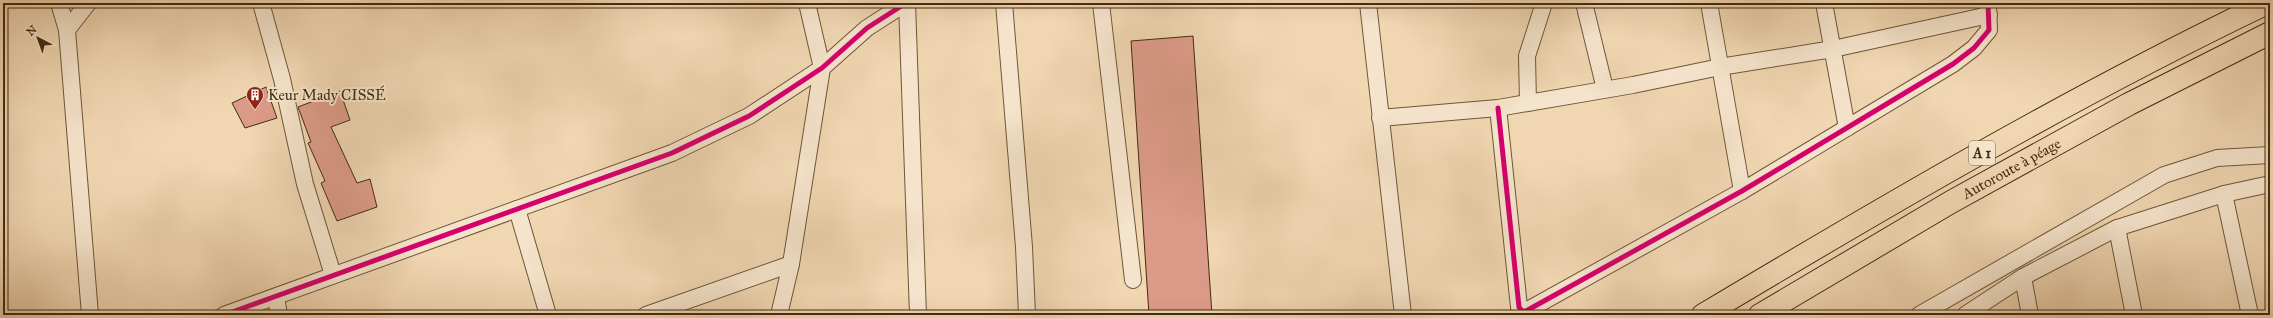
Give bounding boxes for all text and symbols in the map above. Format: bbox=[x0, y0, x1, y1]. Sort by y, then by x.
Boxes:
north arrow bbox=[18, 18, 58, 58]
text: N bbox=[24, 22, 40, 39]
building icon: Keur Mady CISSÉ bbox=[245, 85, 265, 110]
place label: Keur Mady CISSÉ bbox=[268, 85, 386, 104]
street label: Autoroute à péage bbox=[1958, 134, 2064, 204]
road number: A 1 bbox=[1969, 141, 1995, 165]

